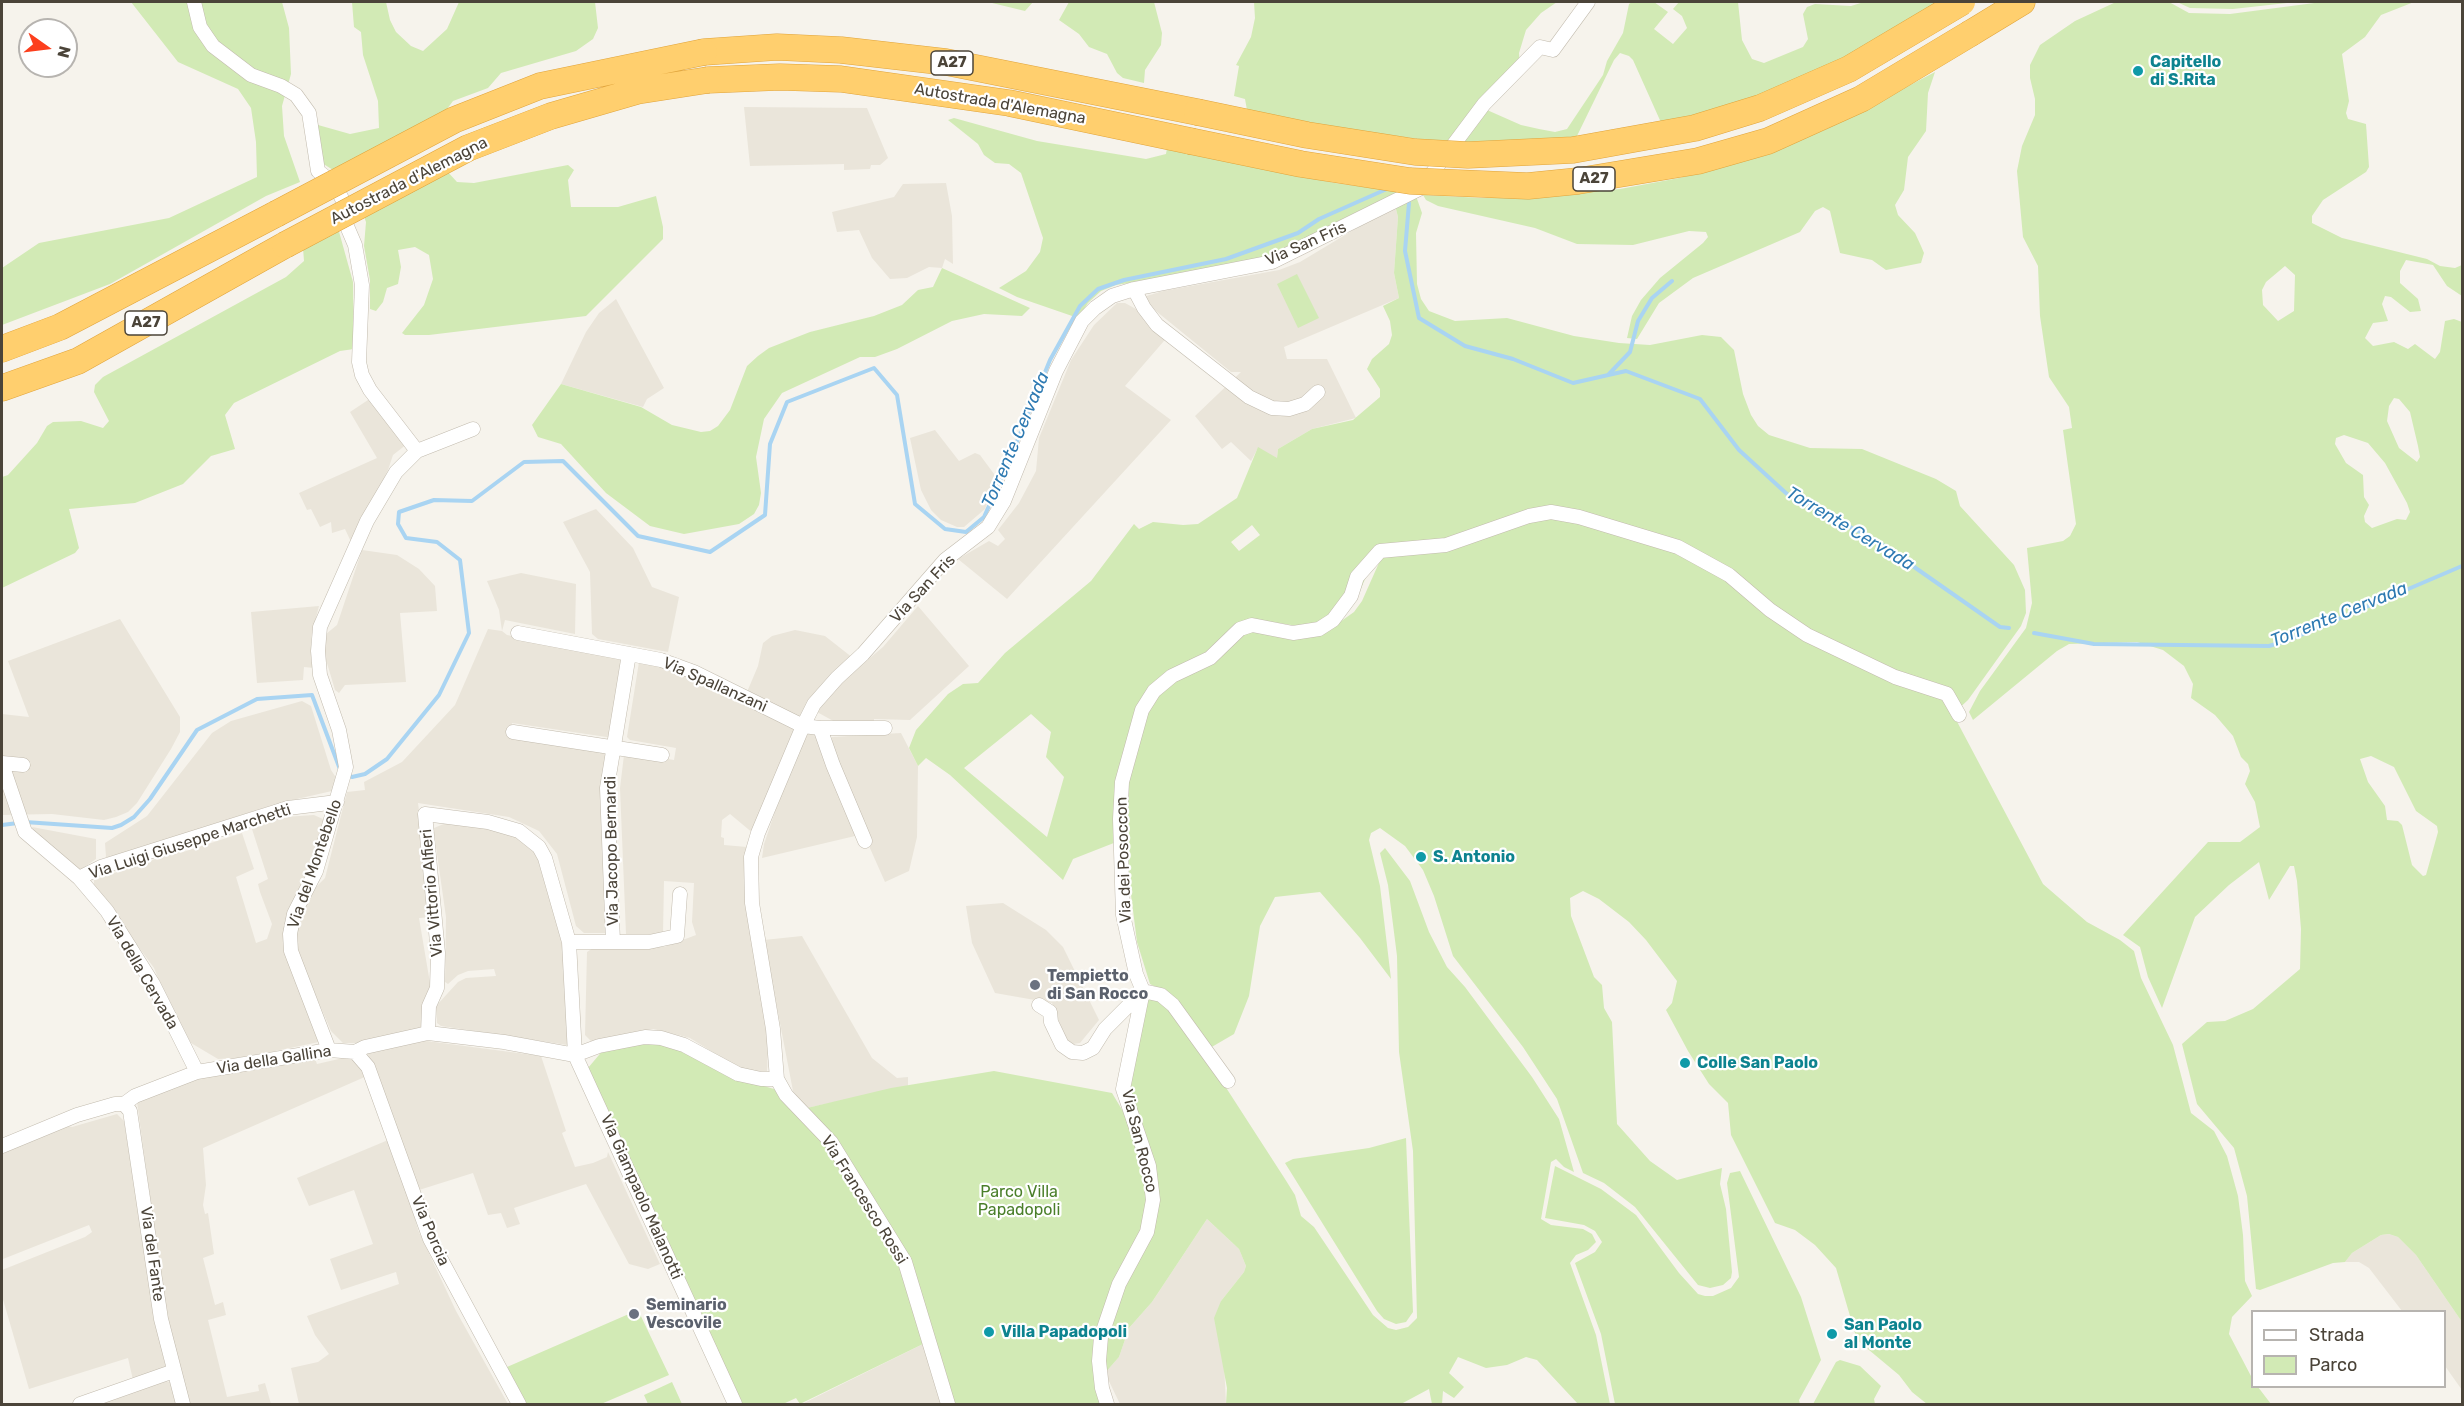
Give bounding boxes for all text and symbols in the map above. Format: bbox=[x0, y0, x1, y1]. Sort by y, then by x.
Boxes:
north arrow bbox=[18, 18, 78, 78]
text: N bbox=[53, 44, 75, 60]
road number: A27 bbox=[931, 51, 973, 75]
place label: Capitello di S.Rita bbox=[2150, 52, 2221, 90]
marker: Capitello di S.Rita bbox=[2131, 64, 2145, 78]
street label: Autostrada d'Alemagna bbox=[913, 79, 1087, 129]
street label: Autostrada d'Alemagna bbox=[327, 133, 491, 229]
road number: A27 bbox=[1573, 167, 1615, 191]
street label: Via San Fris bbox=[1262, 218, 1350, 270]
road number: A27 bbox=[125, 311, 167, 335]
water label: Torrente Cervada bbox=[978, 369, 1054, 511]
water label: Torrente Cervada bbox=[1782, 482, 1918, 576]
street label: Via San Fris bbox=[886, 551, 960, 627]
water label: Torrente Cervada bbox=[2267, 578, 2411, 652]
street label: Via Spallanzani bbox=[660, 653, 770, 717]
street label: Via Jacopo Bernardi bbox=[601, 776, 623, 926]
street label: Via dei Posoccon bbox=[1112, 796, 1136, 924]
street label: Via del Montebello bbox=[284, 797, 346, 931]
street label: Via Luigi Giuseppe Marchetti bbox=[86, 800, 294, 884]
street label: Via Vittorio Alfieri bbox=[417, 828, 447, 958]
place label: S. Antonio bbox=[1433, 847, 1515, 867]
marker: S. Antonio bbox=[1414, 850, 1428, 864]
street label: Via della Cervada bbox=[102, 913, 182, 1033]
place label: Tempietto di San Rocco bbox=[1047, 966, 1148, 1004]
marker: Tempietto di San Rocco bbox=[1028, 978, 1042, 992]
street label: Via della Gallina bbox=[215, 1041, 333, 1079]
place label: Colle San Paolo bbox=[1697, 1053, 1818, 1073]
marker: Colle San Paolo bbox=[1678, 1056, 1692, 1070]
street label: Via San Rocco bbox=[1117, 1087, 1161, 1195]
street label: Via Giampaolo Malanotti bbox=[596, 1111, 686, 1283]
street label: Via Francesco Rossi bbox=[817, 1132, 911, 1268]
park label: Parco Villa Papadopoli bbox=[978, 1182, 1060, 1220]
street label: Via Porcia bbox=[407, 1193, 453, 1269]
street label: Via del Fante bbox=[136, 1205, 168, 1303]
place label: Seminario Vescovile bbox=[646, 1295, 727, 1333]
marker: Seminario Vescovile bbox=[627, 1307, 641, 1321]
legend bbox=[2251, 1310, 2446, 1388]
place label: San Paolo al Monte bbox=[1844, 1315, 1922, 1353]
place label: Villa Papadopoli bbox=[1001, 1322, 1127, 1342]
text: Strada bbox=[2309, 1324, 2365, 1346]
marker: Villa Papadopoli bbox=[982, 1325, 996, 1339]
marker: San Paolo al Monte bbox=[1825, 1327, 1839, 1341]
text: Parco bbox=[2309, 1354, 2357, 1376]

